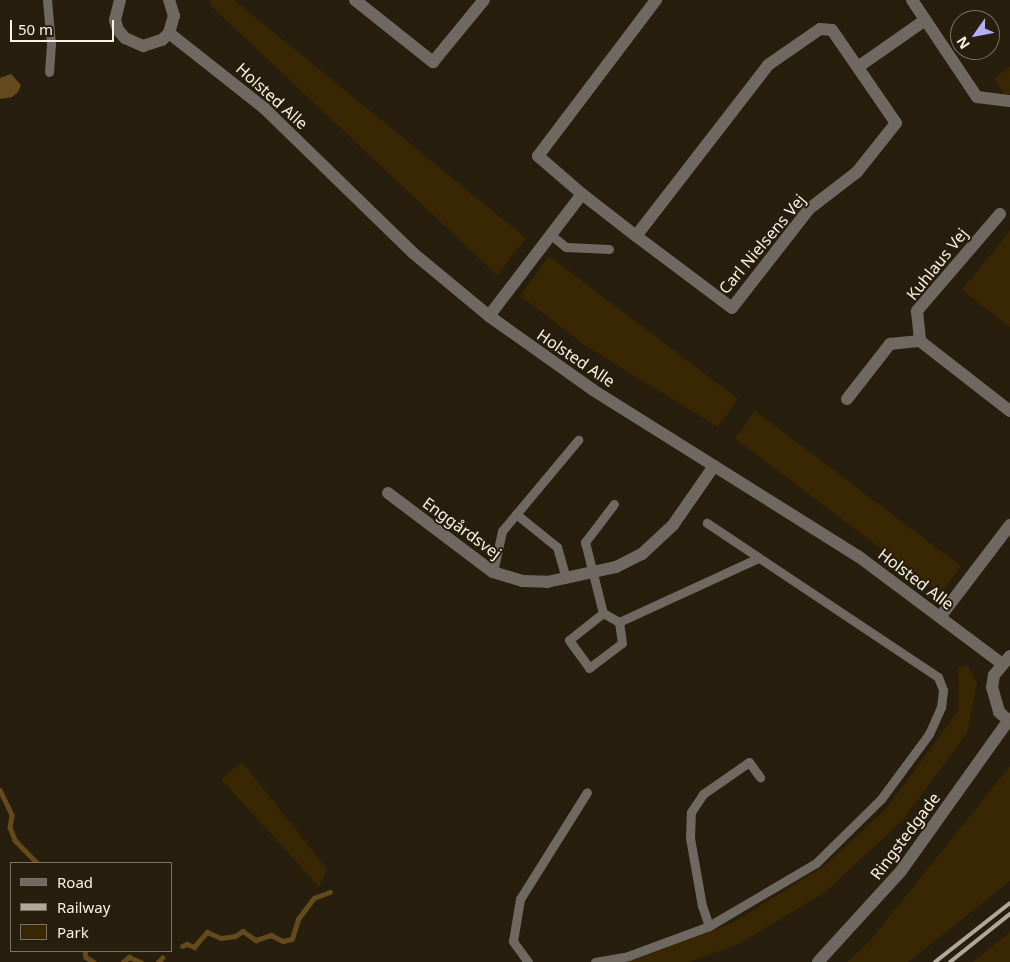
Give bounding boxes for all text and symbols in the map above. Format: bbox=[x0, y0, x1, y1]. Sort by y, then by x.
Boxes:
scale bar bbox=[12, 10, 116, 42]
north arrow bbox=[950, 10, 1000, 60]
text: 50 m bbox=[18, 19, 53, 39]
text: N bbox=[952, 33, 974, 53]
street label: Holsted Alle bbox=[232, 59, 312, 133]
street label: Carl Nielsens Vej bbox=[715, 190, 809, 298]
street label: Kuhlaus Vej bbox=[902, 224, 972, 304]
street label: Holsted Alle bbox=[533, 325, 619, 391]
street label: Enggårdsvej bbox=[419, 493, 505, 563]
street label: Holsted Alle bbox=[874, 544, 958, 614]
street label: Ringstedgade bbox=[866, 789, 944, 883]
legend bbox=[10, 862, 172, 952]
text: Road bbox=[57, 872, 93, 892]
text: Railway bbox=[57, 897, 110, 917]
text: Park bbox=[57, 922, 89, 942]

